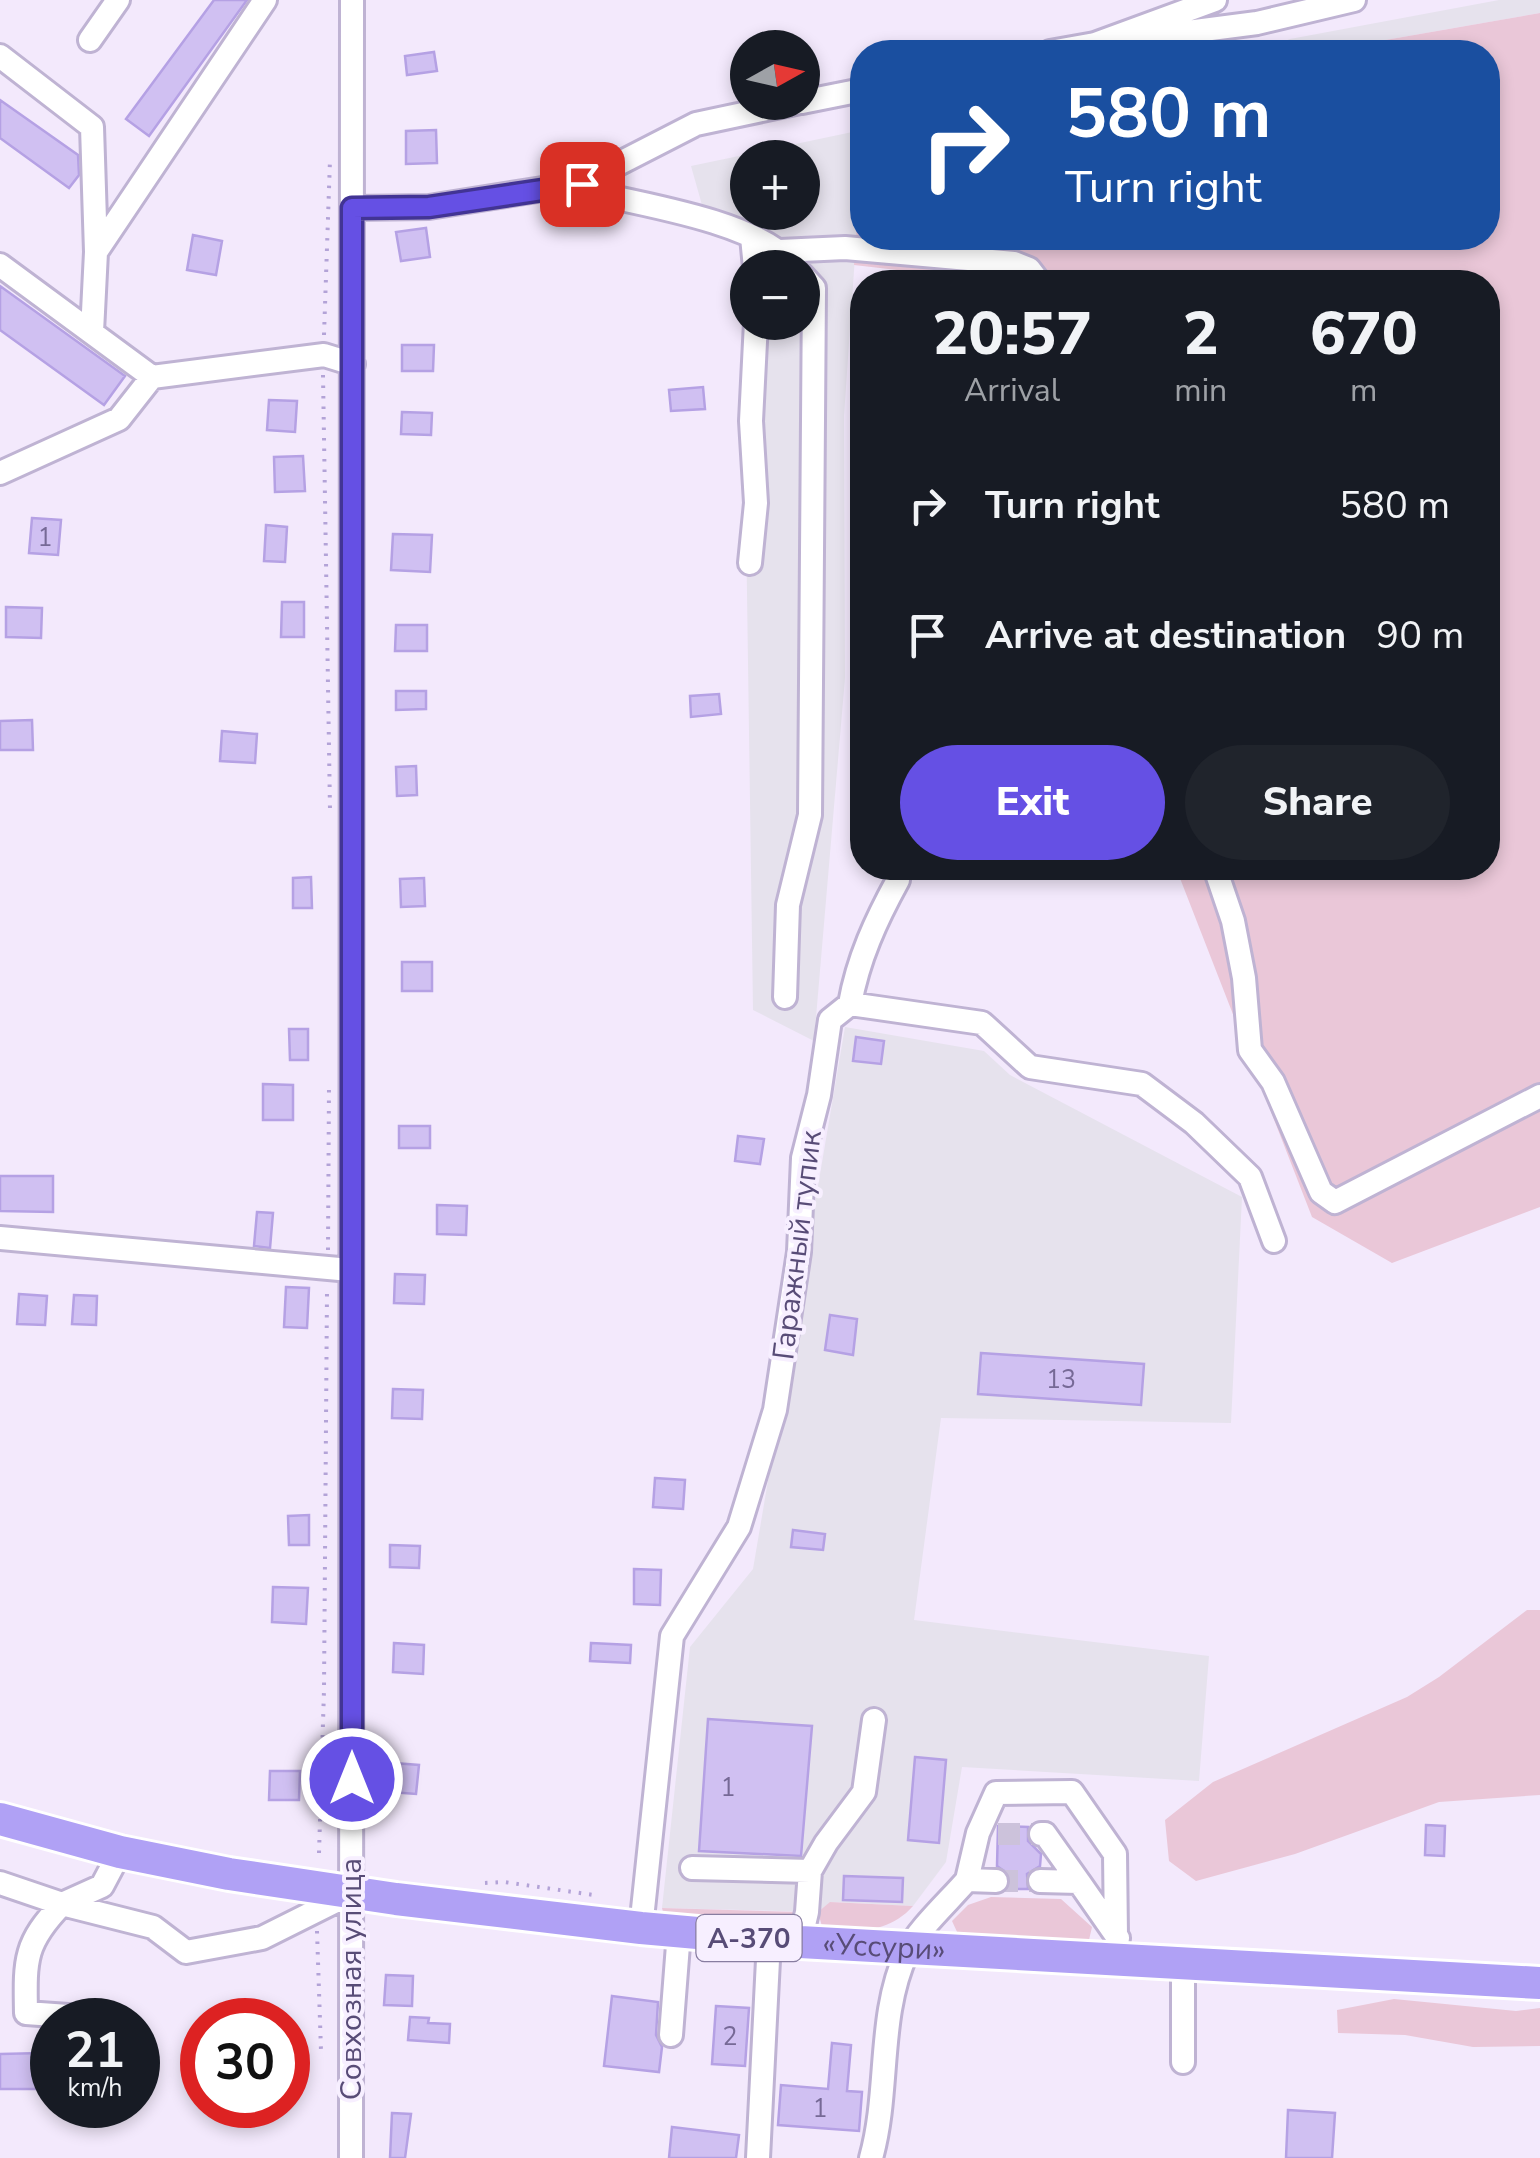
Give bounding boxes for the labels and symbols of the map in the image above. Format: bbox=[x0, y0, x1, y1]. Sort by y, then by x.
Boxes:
north arrow bbox=[730, 30, 820, 120]
pin bbox=[540, 142, 625, 227]
house number: 1 bbox=[37, 521, 53, 555]
street label: Гаражный тупик bbox=[763, 1128, 832, 1362]
house number: 13 bbox=[1046, 1363, 1076, 1397]
position arrow bbox=[300, 1727, 404, 1831]
house number: 1 bbox=[720, 1771, 736, 1805]
street label: Совхозная улица bbox=[331, 1858, 372, 2100]
road number: А-370 bbox=[696, 1915, 802, 1961]
street label: «Уссури» bbox=[821, 1923, 947, 1971]
speed limit sign: 30 bbox=[180, 1998, 310, 2128]
house number: 2 bbox=[722, 2020, 738, 2054]
house number: 1 bbox=[812, 2092, 828, 2126]

